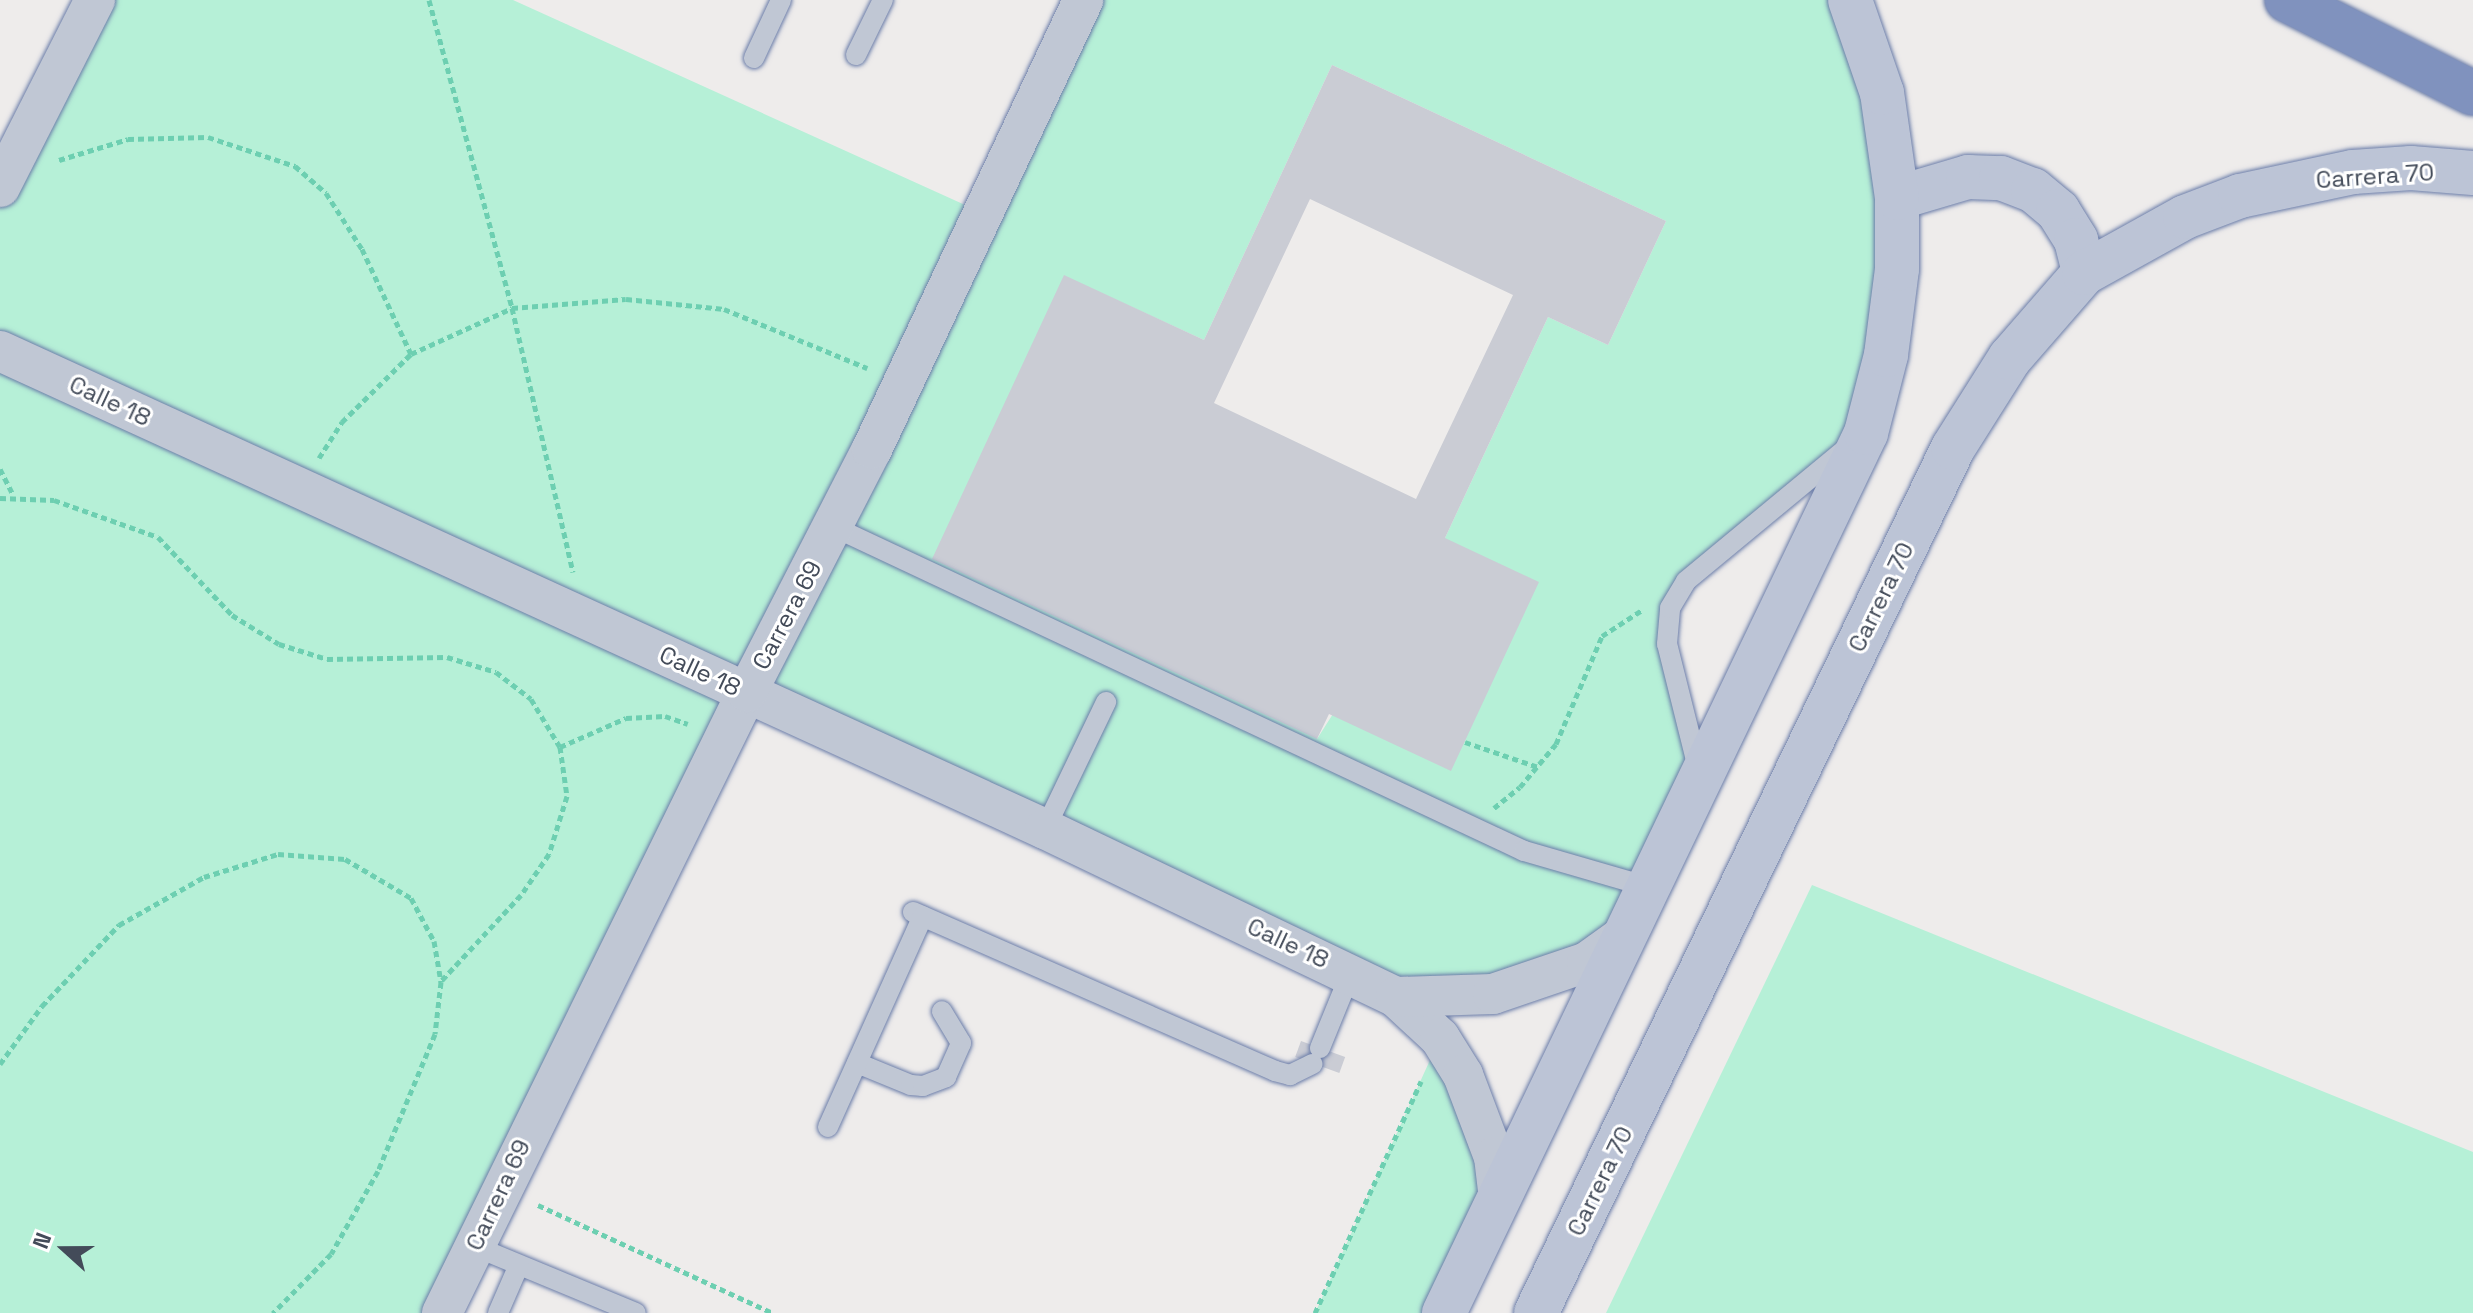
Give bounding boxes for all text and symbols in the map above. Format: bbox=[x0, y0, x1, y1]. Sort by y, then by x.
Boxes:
street label: Carrera 70 bbox=[2315, 158, 2435, 194]
street label: Calle 18 bbox=[65, 370, 155, 432]
street label: Carrera 70 bbox=[1842, 537, 1920, 657]
street label: Carrera 69 bbox=[746, 556, 828, 674]
street label: Calle 18 bbox=[655, 640, 745, 702]
street label: Calle 18 bbox=[1243, 912, 1333, 974]
street label: Carrera 70 bbox=[1561, 1121, 1639, 1241]
street label: Carrera 69 bbox=[460, 1135, 536, 1255]
north arrow bbox=[24, 1209, 104, 1289]
text: N bbox=[26, 1228, 57, 1252]

